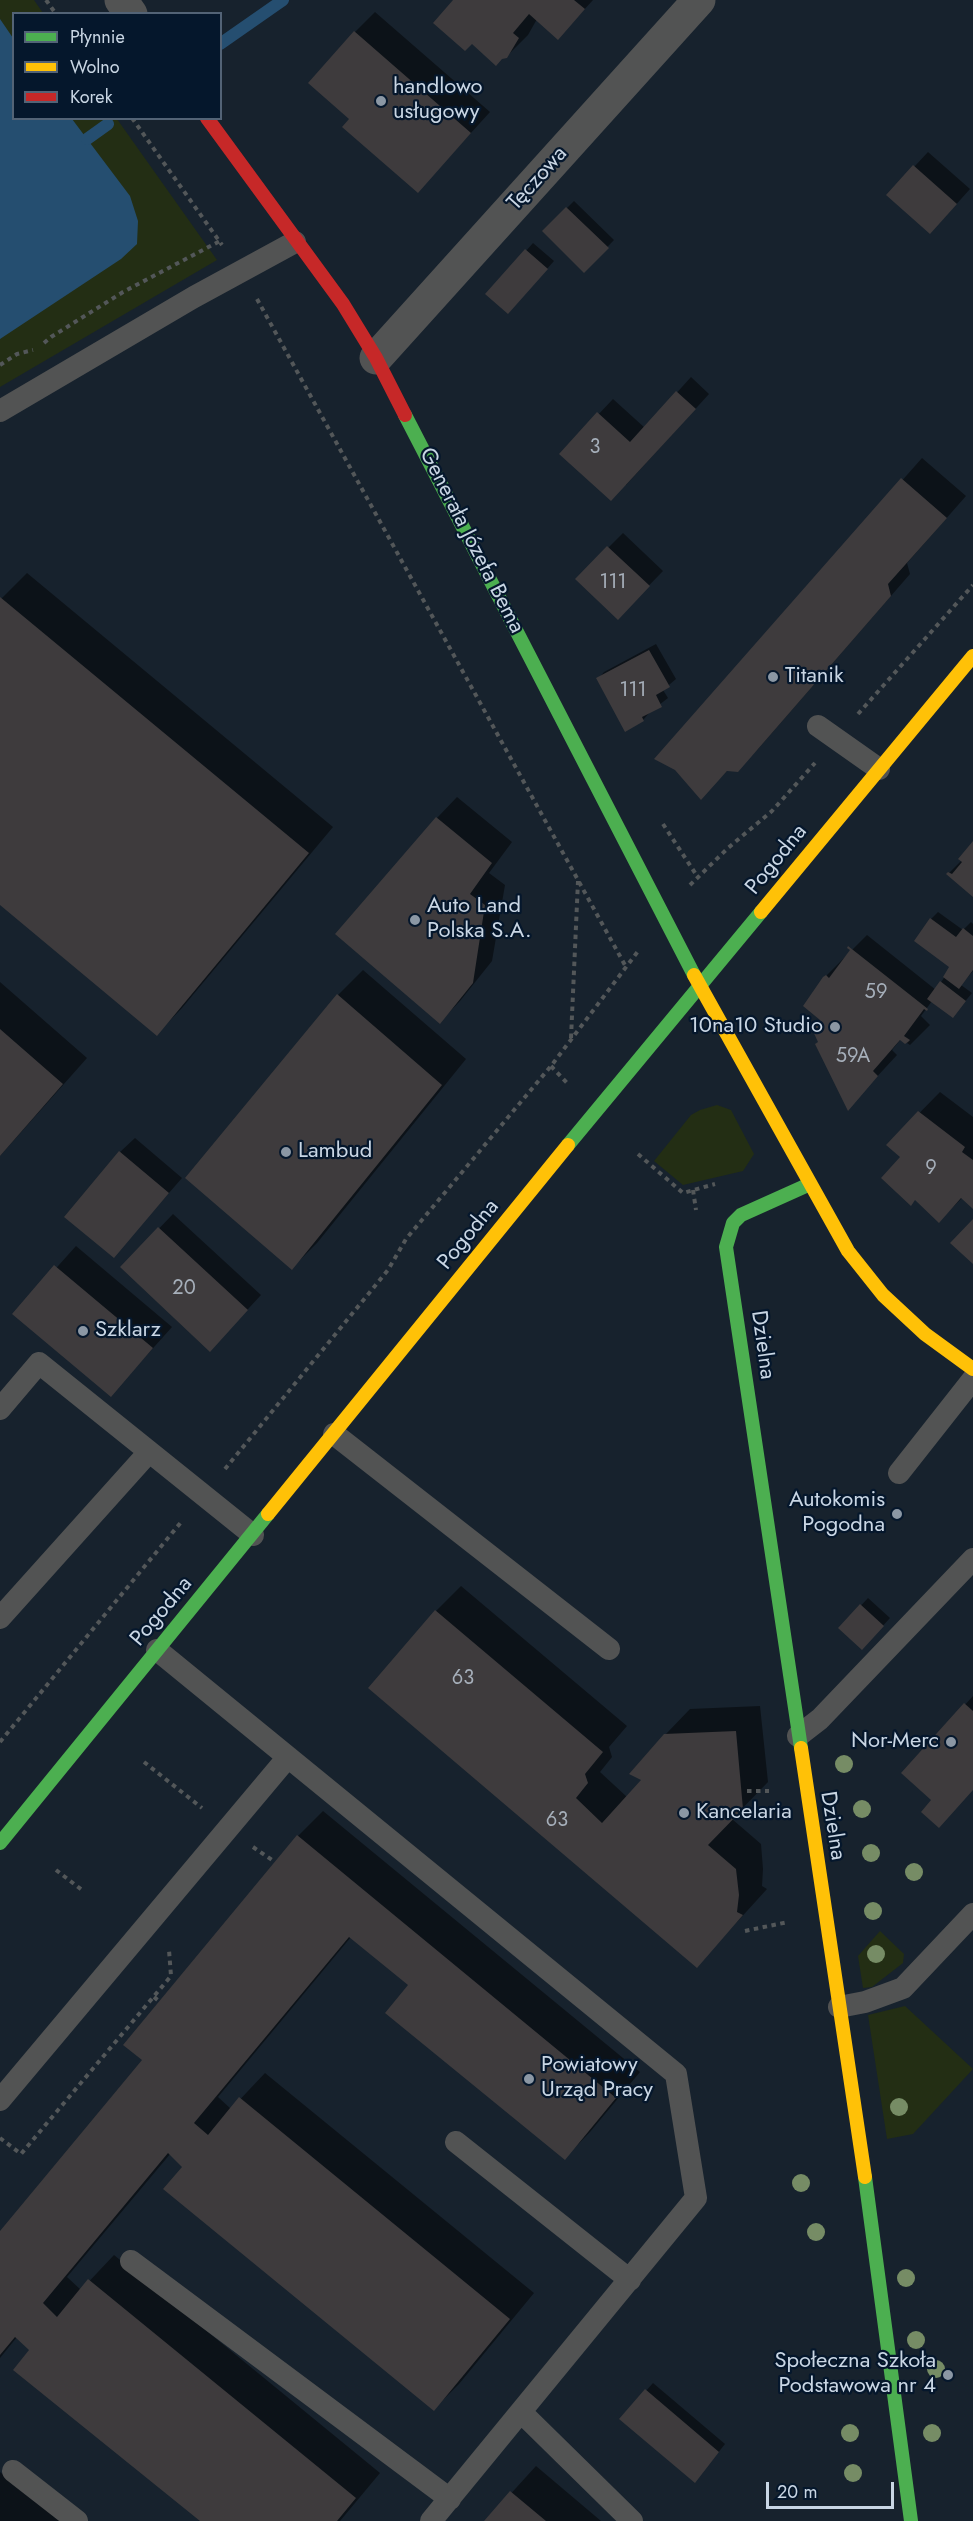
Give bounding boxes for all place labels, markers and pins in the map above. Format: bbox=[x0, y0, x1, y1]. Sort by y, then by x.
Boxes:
place label: handlowo usługowy bbox=[393, 75, 483, 126]
marker: handlowo usługowy bbox=[374, 94, 388, 108]
place label: Titanik bbox=[785, 664, 844, 690]
marker: Titanik bbox=[766, 670, 780, 684]
place label: Auto Land Polska S.A. bbox=[427, 894, 532, 945]
marker: Auto Land Polska S.A. bbox=[408, 913, 422, 927]
place label: 10na10 Studio bbox=[689, 1014, 823, 1040]
marker: 10na10 Studio bbox=[828, 1020, 842, 1034]
place label: Lambud bbox=[298, 1139, 372, 1165]
marker: Lambud bbox=[279, 1145, 293, 1159]
place label: Szklarz bbox=[95, 1318, 161, 1344]
marker: Szklarz bbox=[76, 1324, 90, 1338]
place label: Autokomis Pogodna bbox=[789, 1488, 885, 1540]
marker: Autokomis Pogodna bbox=[890, 1507, 904, 1521]
place label: Nor-Merc bbox=[851, 1729, 939, 1755]
marker: Nor-Merc bbox=[944, 1735, 958, 1749]
place label: Kancelaria bbox=[696, 1800, 792, 1826]
marker: Kancelaria bbox=[677, 1806, 691, 1820]
place label: Powiatowy Urząd Pracy bbox=[541, 2053, 653, 2104]
marker: Powiatowy Urząd Pracy bbox=[522, 2072, 536, 2086]
place label: Społeczna Szkoła Podstawowa nr 4 bbox=[774, 2349, 936, 2400]
marker: Społeczna Szkoła Podstawowa nr 4 bbox=[941, 2368, 955, 2382]

